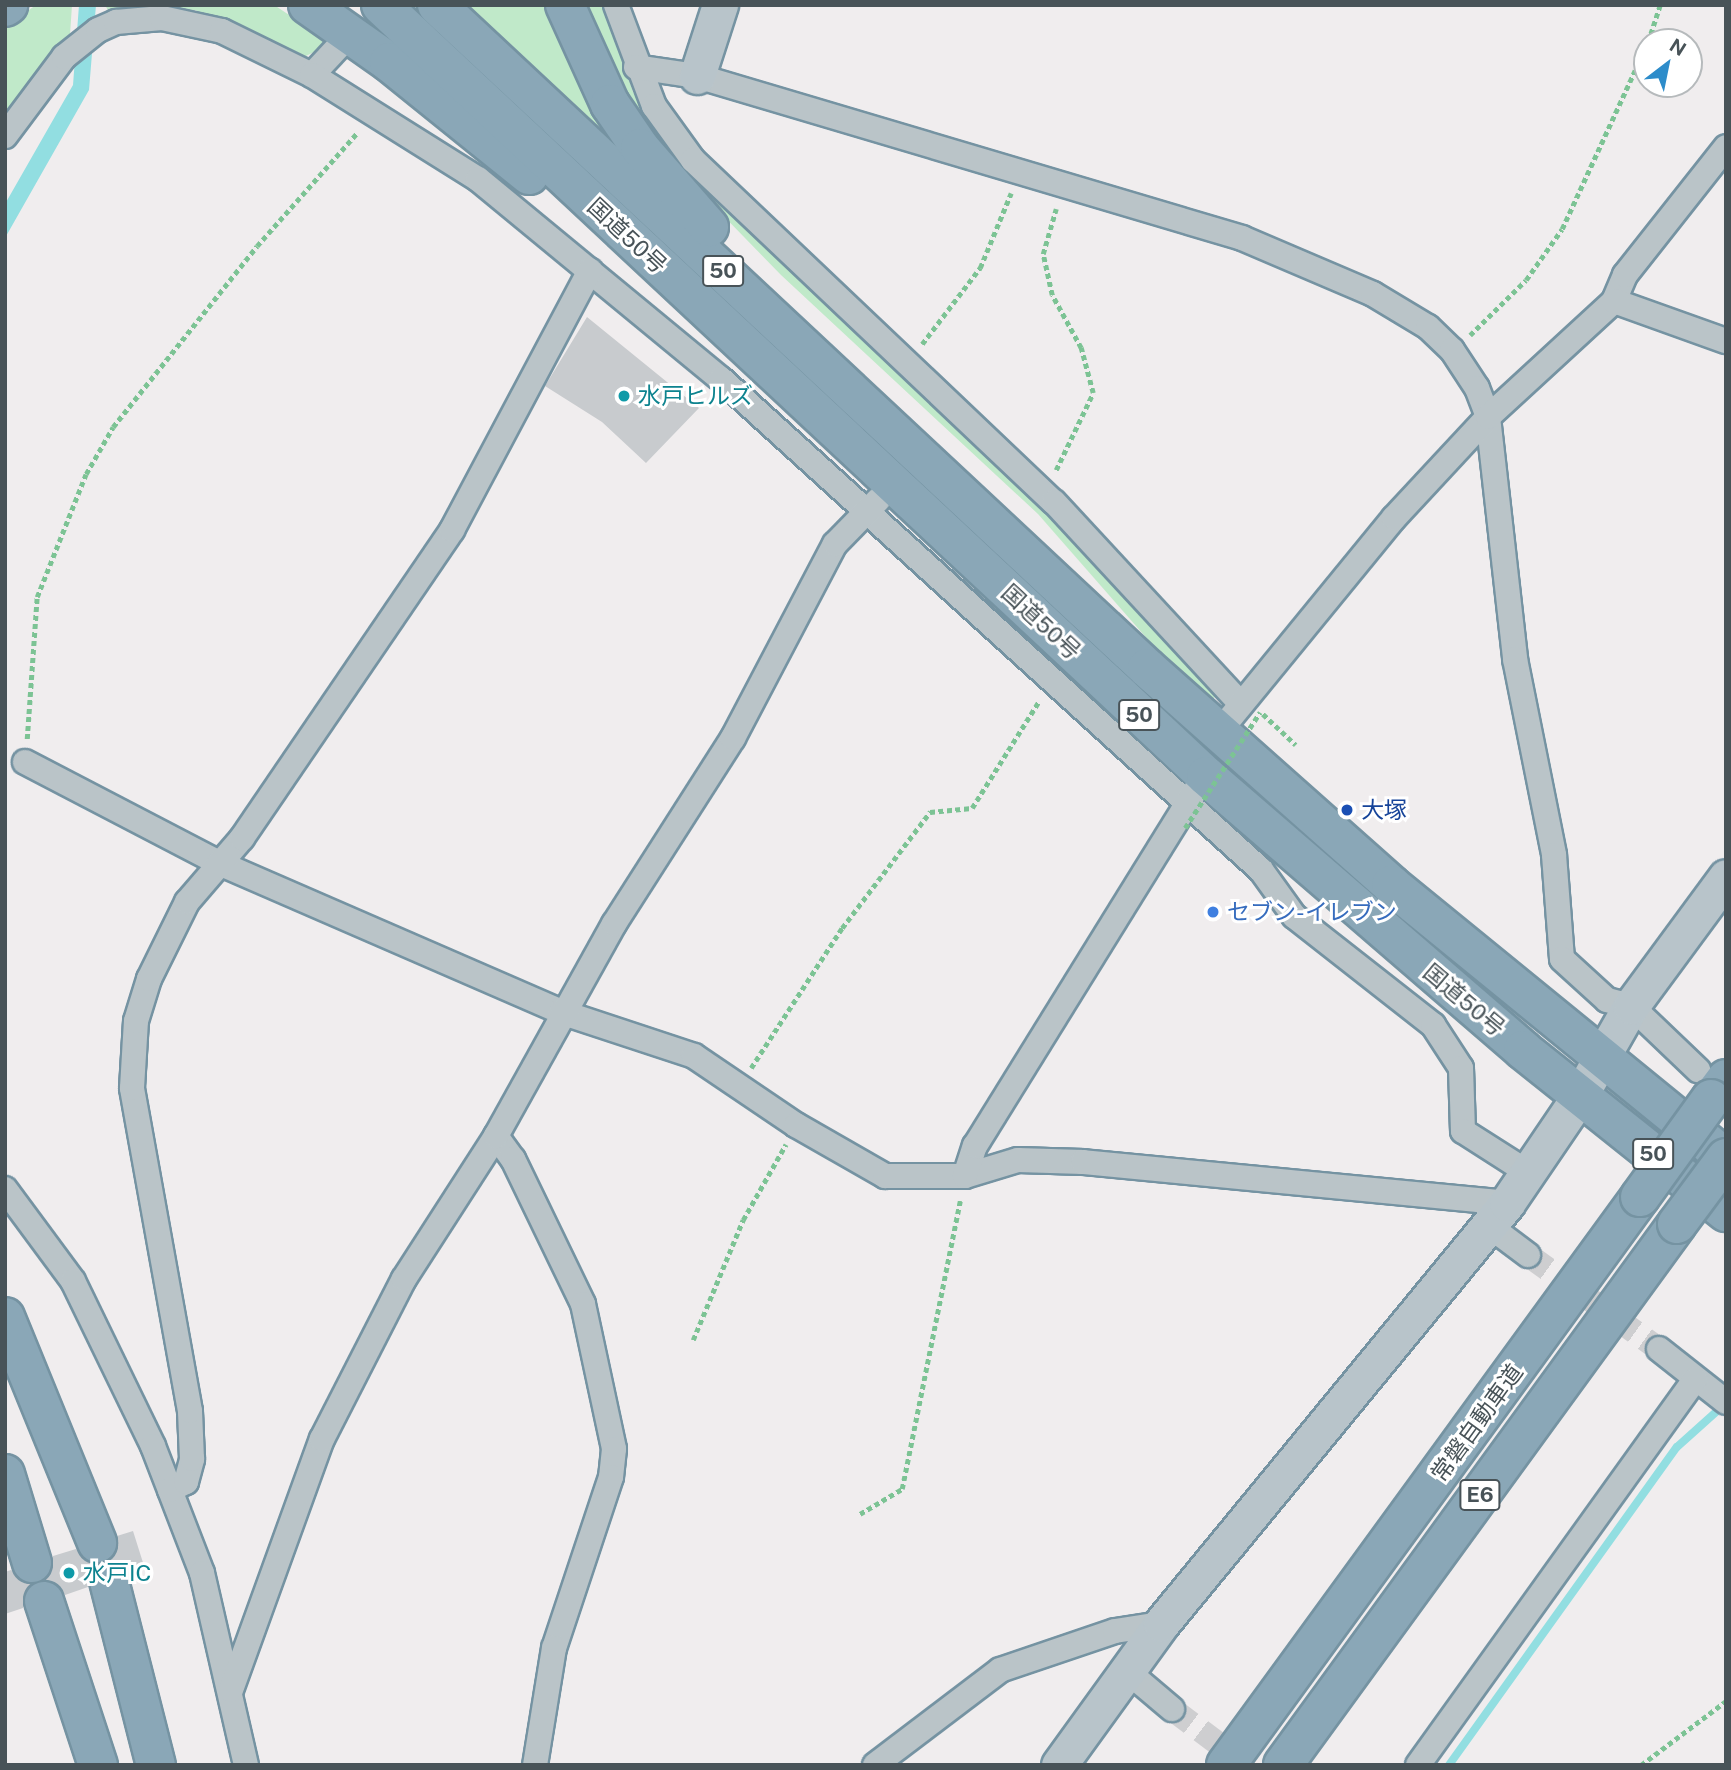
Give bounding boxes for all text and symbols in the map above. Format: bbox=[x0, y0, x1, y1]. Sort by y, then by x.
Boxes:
north arrow bbox=[1633, 28, 1703, 98]
text: N bbox=[1666, 34, 1690, 60]
street label: 国道50号 bbox=[582, 193, 672, 279]
road number: 50 bbox=[702, 254, 744, 288]
place label: 水戸ヒルズ bbox=[638, 382, 753, 410]
marker: 水戸ヒルズ bbox=[616, 388, 632, 404]
street label: 国道50号 bbox=[996, 579, 1086, 665]
road number: 50 bbox=[1118, 698, 1160, 732]
place label: 大塚 bbox=[1361, 796, 1407, 824]
marker: 大塚 bbox=[1339, 802, 1355, 818]
place label: セブン-イレブン bbox=[1227, 898, 1397, 926]
marker: セブン-イレブン bbox=[1205, 904, 1221, 920]
street label: 国道50号 bbox=[1418, 958, 1510, 1042]
road number: 50 bbox=[1632, 1136, 1674, 1172]
street label: 常磐自動車道 bbox=[1425, 1359, 1529, 1487]
road number: E6 bbox=[1459, 1478, 1501, 1512]
place label: 水戸IC bbox=[83, 1559, 151, 1587]
marker: 水戸IC bbox=[61, 1565, 77, 1581]

